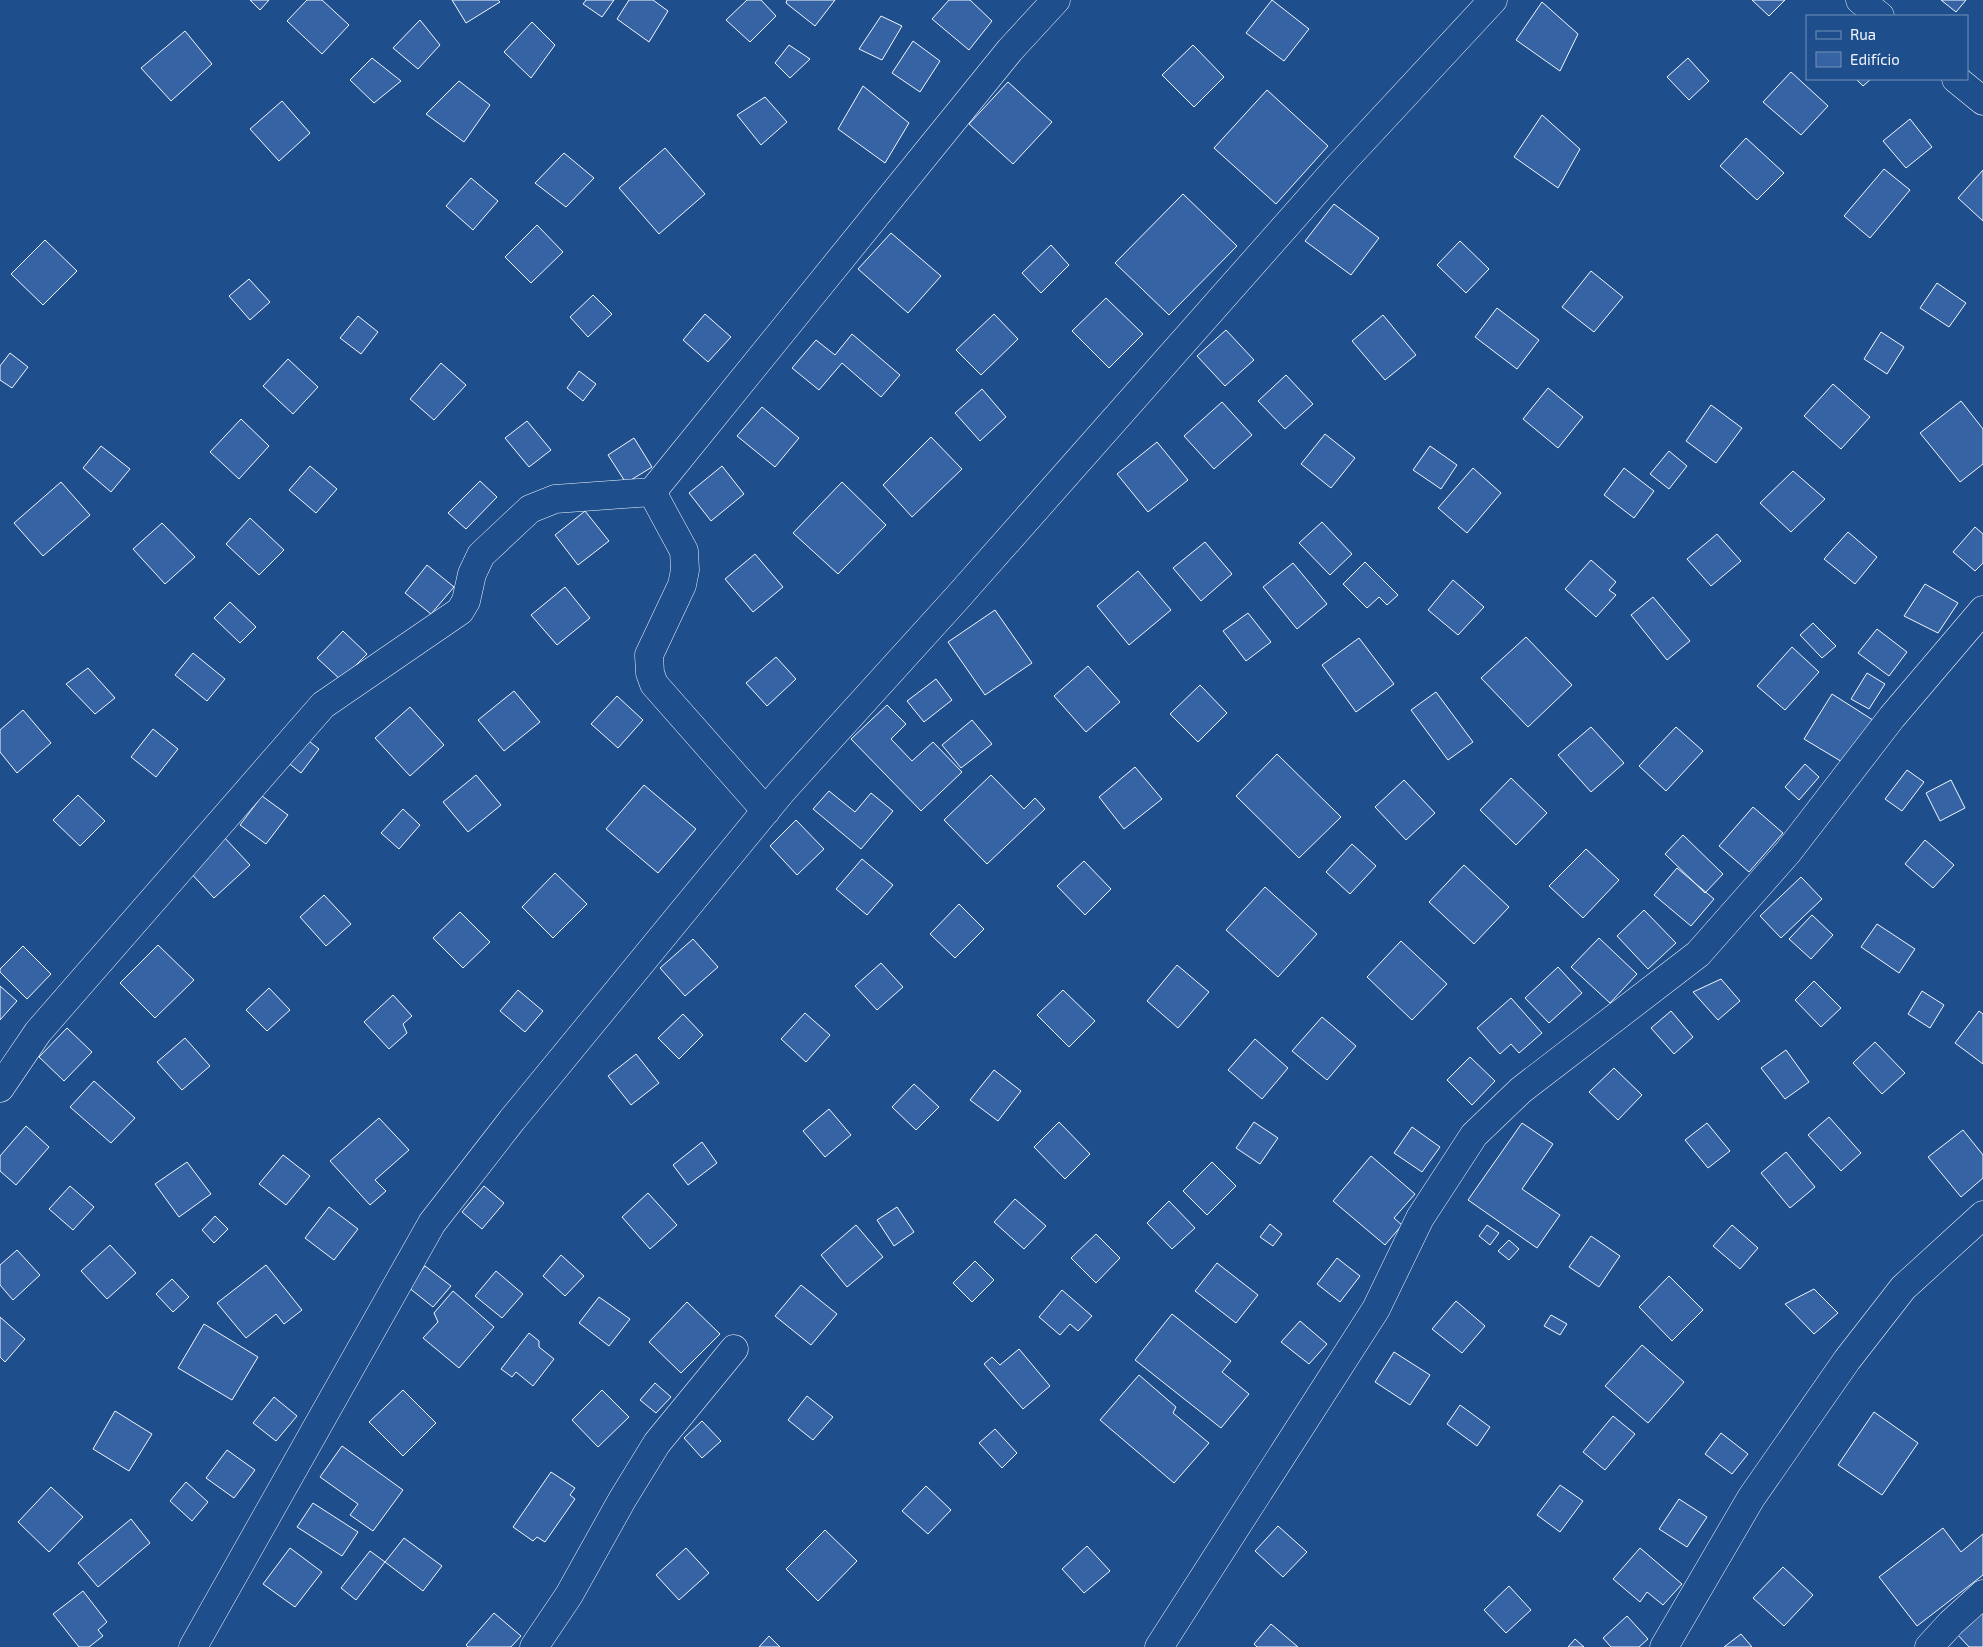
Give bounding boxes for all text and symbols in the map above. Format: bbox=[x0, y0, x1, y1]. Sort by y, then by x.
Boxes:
legend bbox=[1806, 15, 1968, 80]
text: Rua bbox=[1850, 25, 1876, 43]
text: Edifício bbox=[1850, 50, 1900, 68]

